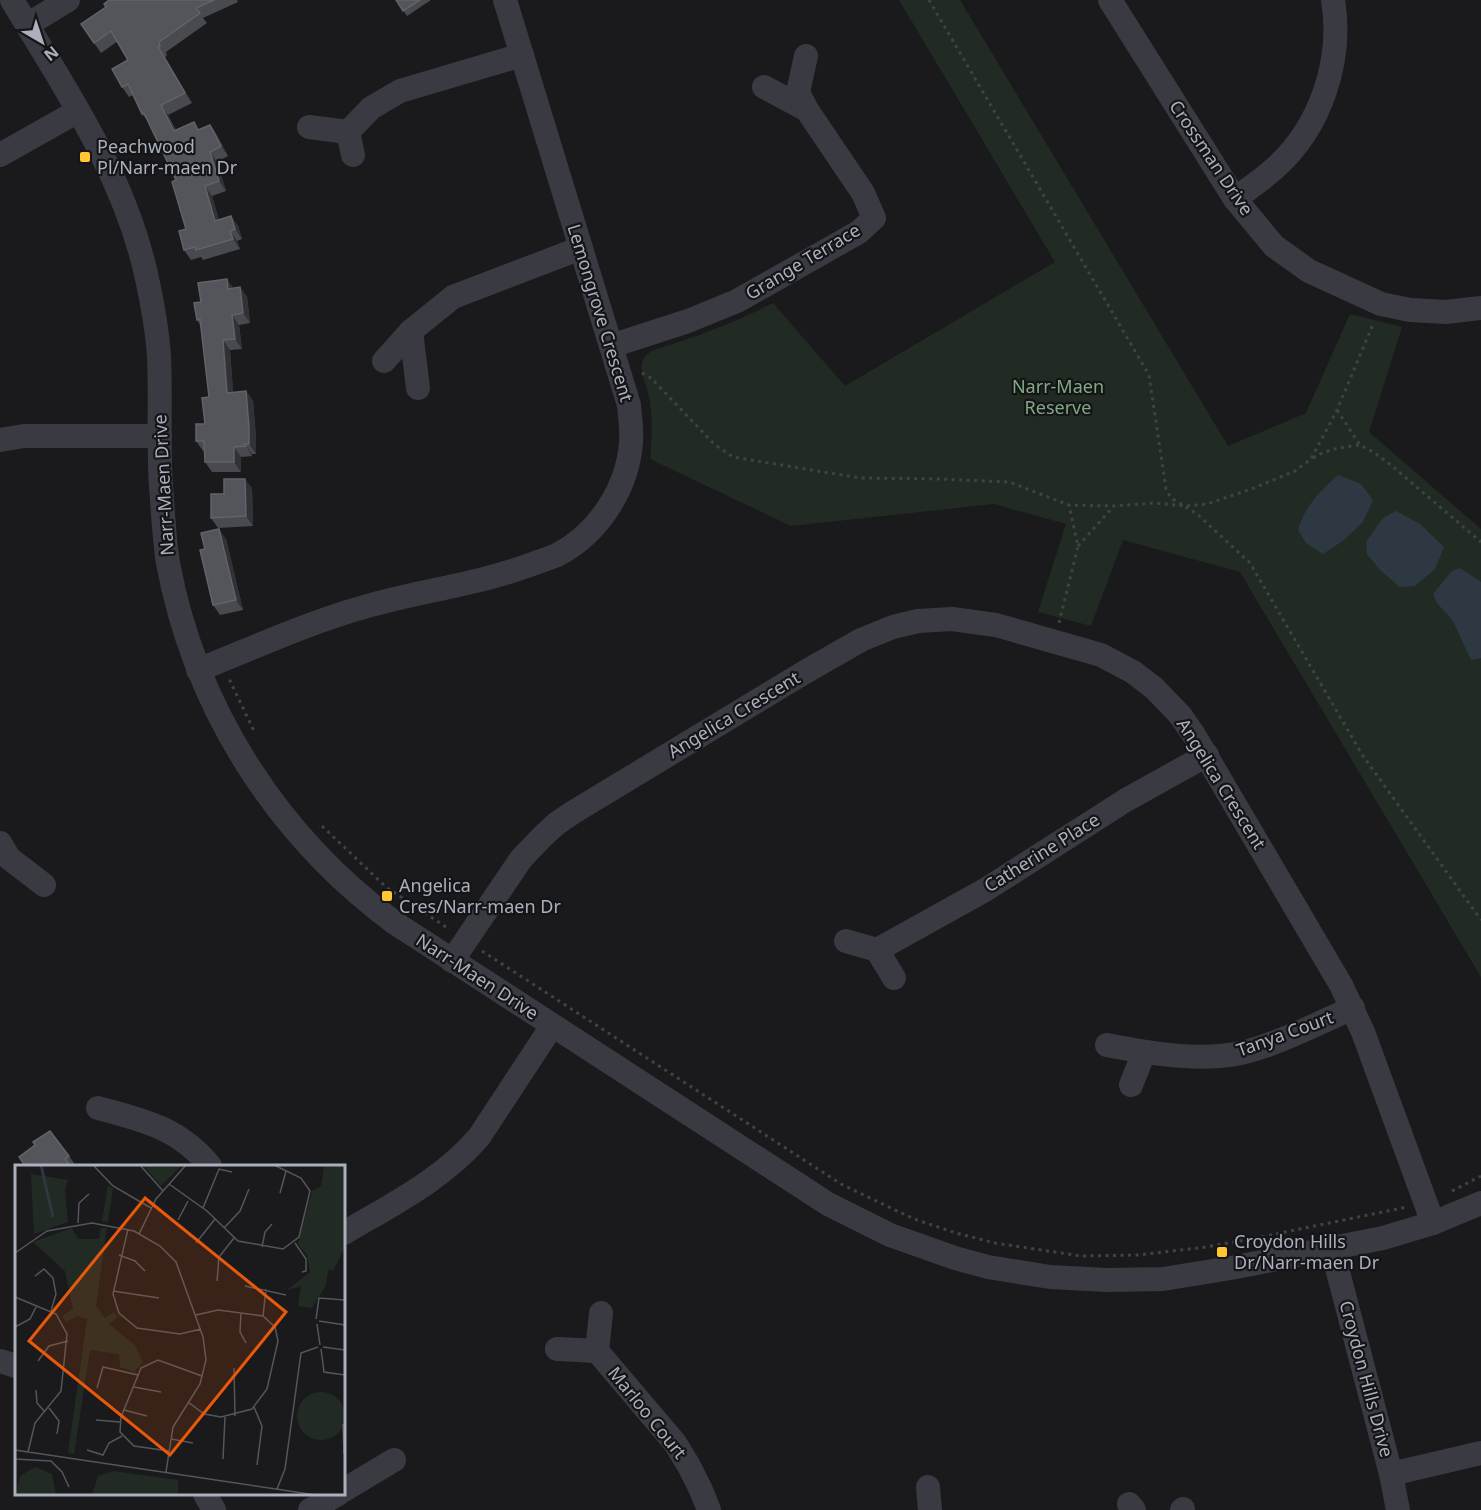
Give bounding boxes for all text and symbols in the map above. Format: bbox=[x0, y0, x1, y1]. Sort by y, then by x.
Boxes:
north arrow bbox=[12, 12, 72, 72]
text: N bbox=[39, 41, 63, 66]
street label: Crossman Drive bbox=[1164, 95, 1259, 220]
place label: Peachwood Pl/Narr-maen Dr bbox=[97, 134, 238, 179]
marker: Peachwood Pl/Narr-maen Dr bbox=[78, 150, 92, 164]
street label: Grange Terrace bbox=[741, 217, 864, 305]
street label: Lemongrove Crescent bbox=[562, 221, 640, 405]
park label: Narr-Maen Reserve bbox=[1012, 374, 1104, 419]
street label: Narr-Maen Drive bbox=[147, 414, 179, 556]
street label: Angelica Crescent bbox=[663, 665, 804, 763]
street label: Angelica Crescent bbox=[1172, 713, 1272, 854]
street label: Catherine Place bbox=[979, 807, 1104, 897]
place label: Angelica Cres/Narr-maen Dr bbox=[399, 873, 561, 918]
marker: Angelica Cres/Narr-maen Dr bbox=[380, 889, 394, 903]
street label: Narr-Maen Drive bbox=[412, 928, 543, 1025]
street label: Tanya Court bbox=[1233, 1004, 1337, 1062]
inset map bbox=[15, 1165, 345, 1495]
place label: Croydon Hills Dr/Narr-maen Dr bbox=[1234, 1229, 1380, 1274]
marker: Croydon Hills Dr/Narr-maen Dr bbox=[1215, 1245, 1229, 1259]
street label: Croydon Hills Drive bbox=[1335, 1298, 1399, 1460]
street label: Marloo Court bbox=[603, 1361, 693, 1464]

